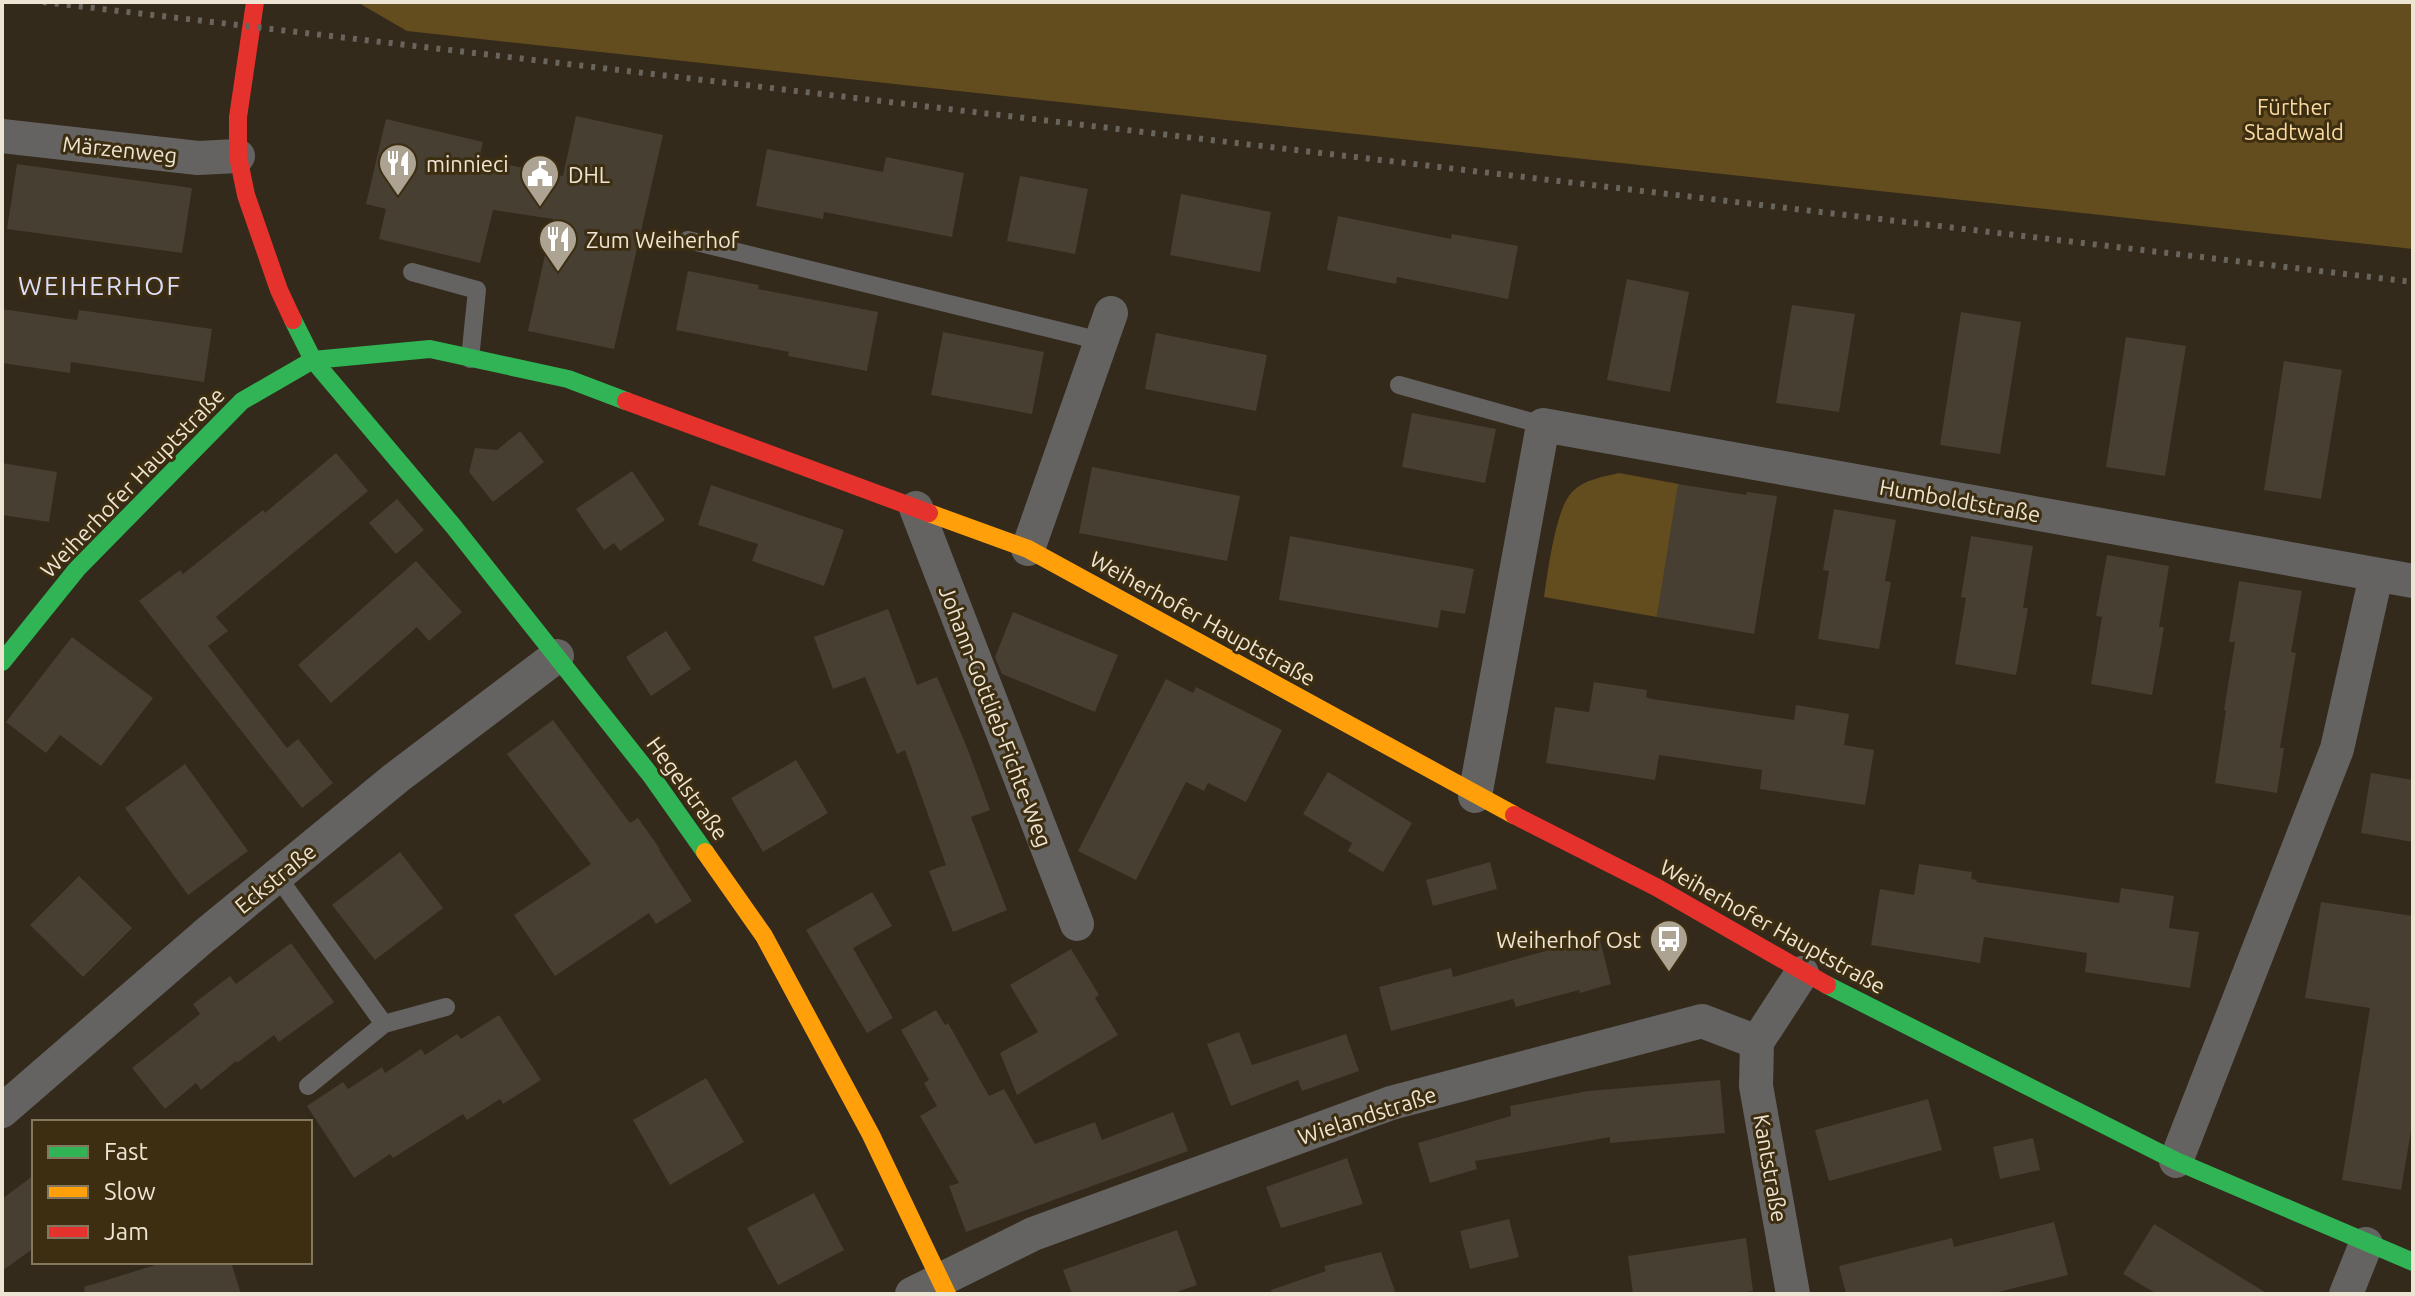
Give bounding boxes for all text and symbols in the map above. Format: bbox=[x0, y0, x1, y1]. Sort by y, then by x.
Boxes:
park label: Fürther Stadtwald bbox=[2244, 94, 2344, 144]
street label: Märzenweg bbox=[61, 131, 179, 167]
restaurant icon: minnieci bbox=[377, 142, 419, 197]
place label: minnieci bbox=[426, 151, 509, 176]
public building icon: DHL bbox=[519, 153, 561, 208]
place label: DHL bbox=[568, 162, 610, 187]
restaurant icon: Zum Weiherhof bbox=[537, 218, 579, 273]
place label: Zum Weiherhof bbox=[586, 227, 740, 252]
district label: WEIHERHOF bbox=[18, 271, 182, 300]
street label: Weiherhofer Hauptstraße bbox=[35, 382, 229, 582]
street label: Humboldtstraße bbox=[1877, 474, 2043, 526]
street label: Weiherhofer Hauptstraße bbox=[1086, 546, 1320, 690]
street label: Johann-Gottlieb-Fichte-Weg bbox=[935, 582, 1057, 850]
street label: Hegelstraße bbox=[642, 732, 734, 844]
street label: Eckstraße bbox=[229, 838, 321, 918]
street label: Weiherhofer Hauptstraße bbox=[1656, 854, 1890, 998]
bus stop icon: Weiherhof Ost bbox=[1648, 918, 1690, 973]
place label: Weiherhof Ost bbox=[1496, 927, 1641, 952]
street label: Wielandstraße bbox=[1295, 1081, 1439, 1149]
street label: Kantstraße bbox=[1749, 1112, 1793, 1224]
legend bbox=[32, 1120, 312, 1264]
text: Fast bbox=[104, 1138, 148, 1165]
text: Slow bbox=[104, 1178, 156, 1205]
text: Jam bbox=[104, 1218, 149, 1245]

